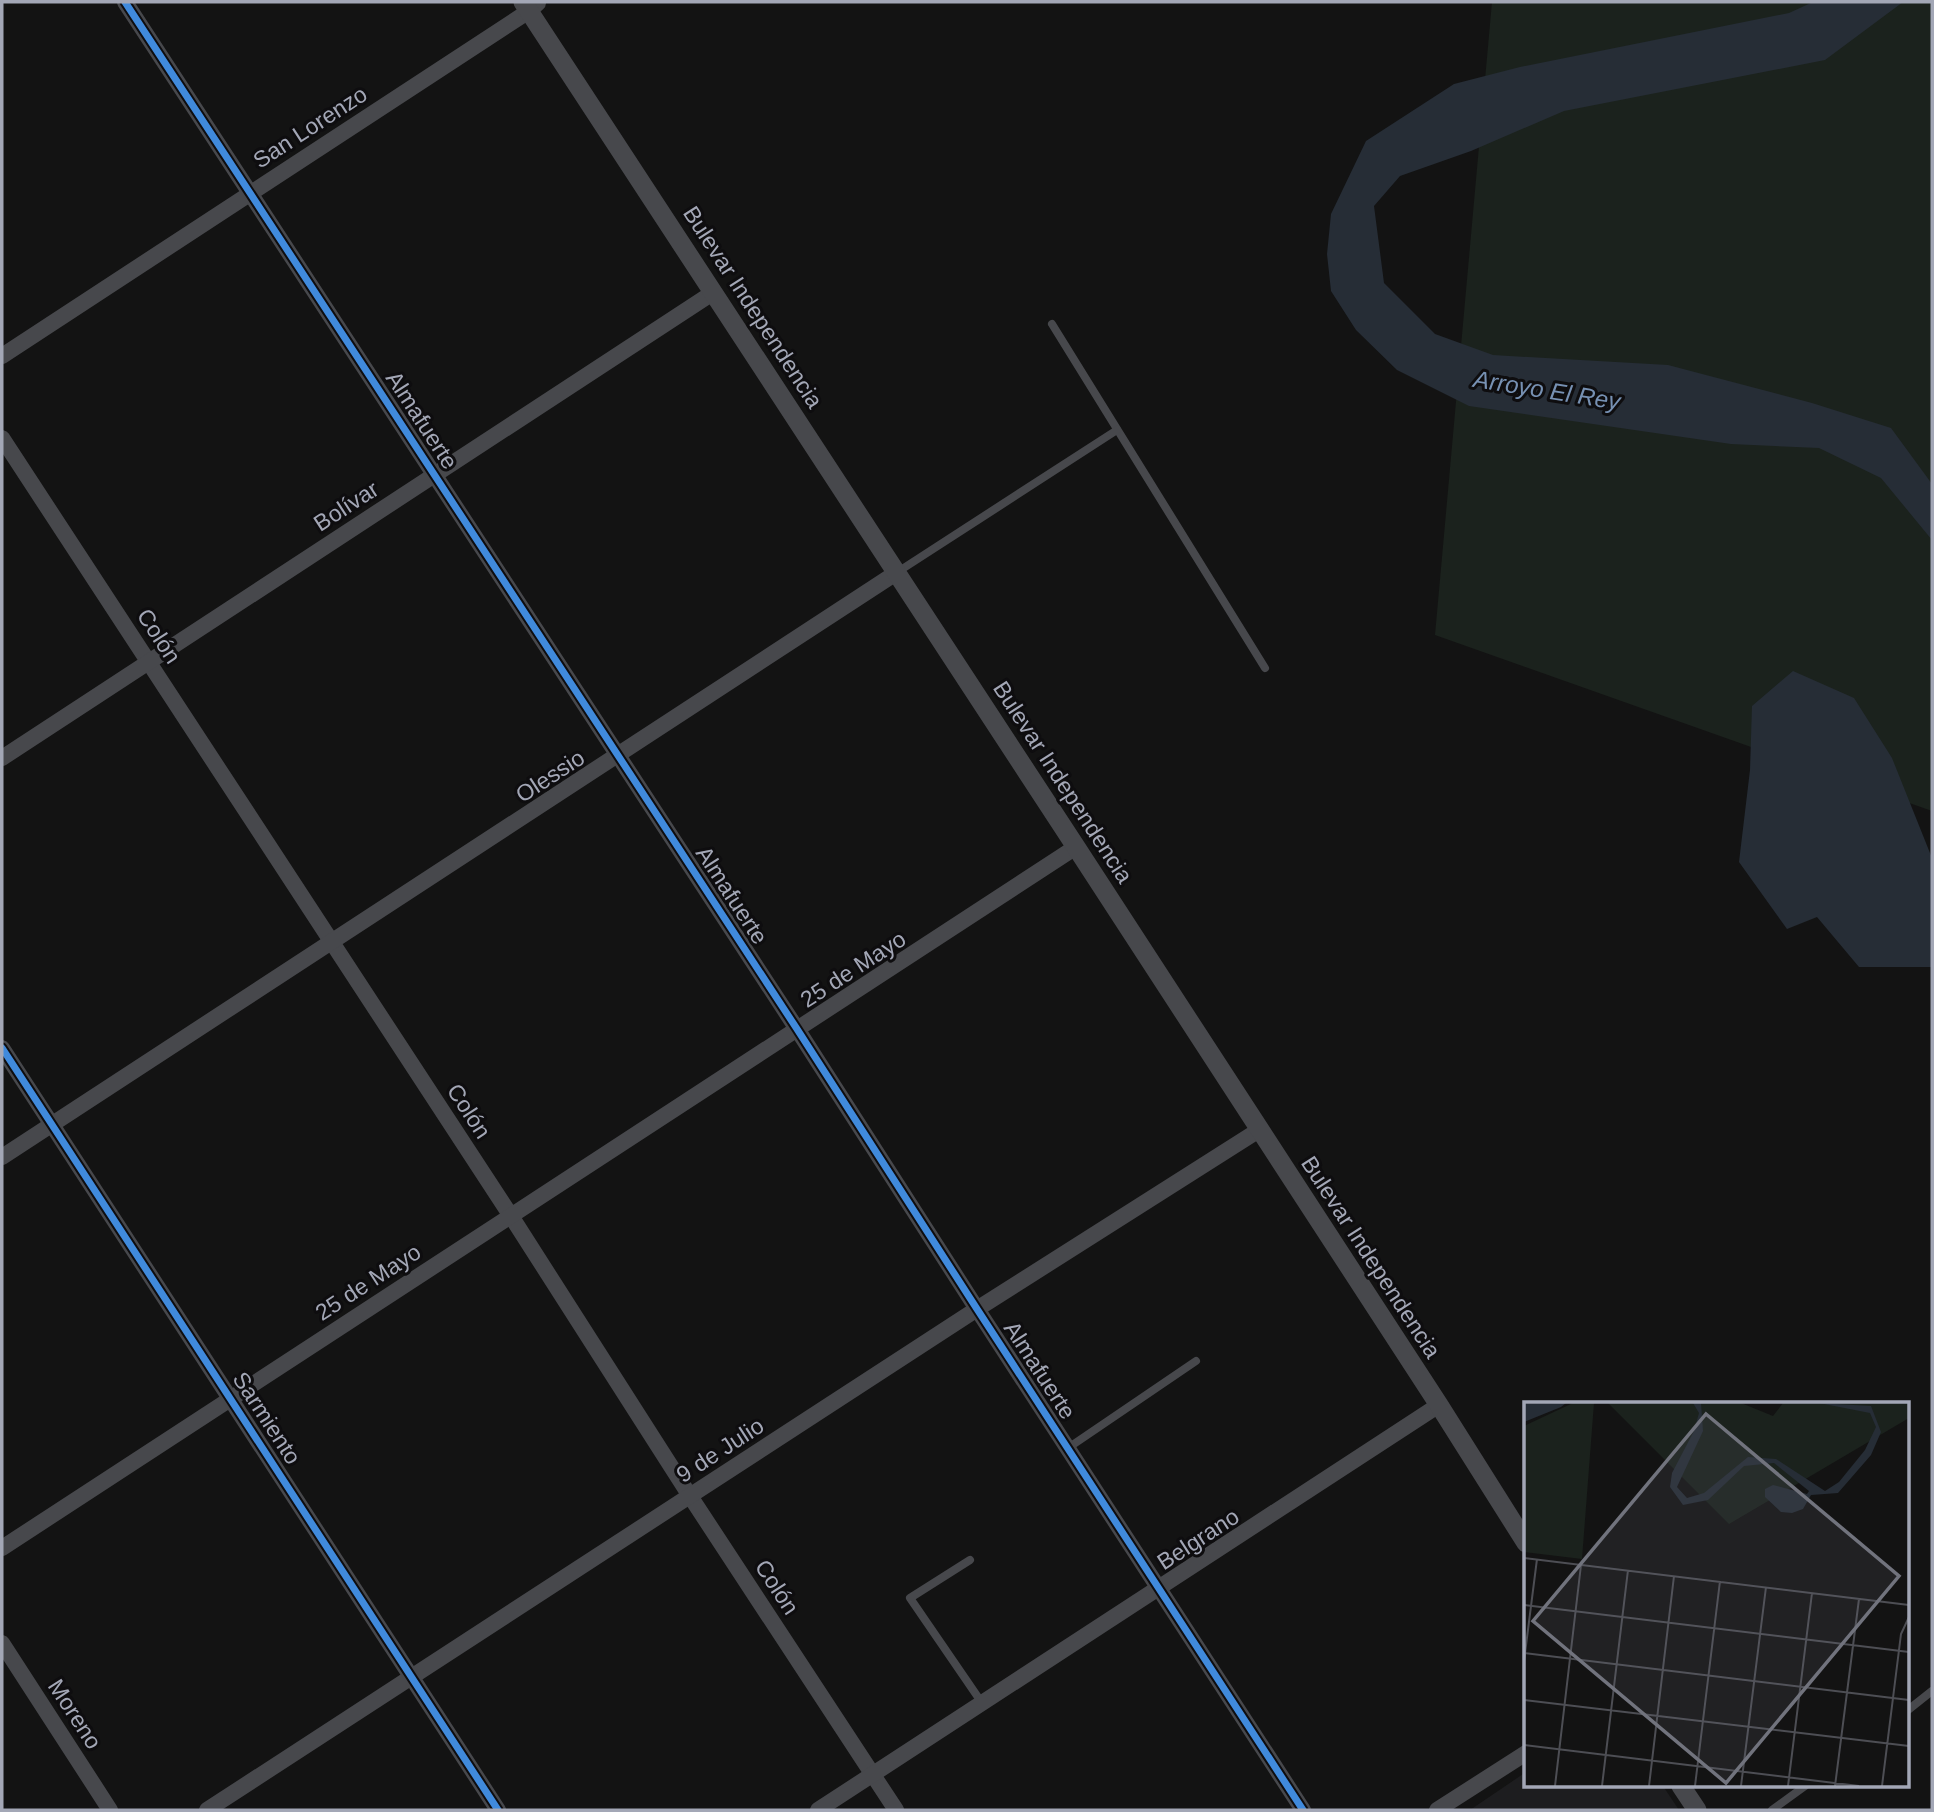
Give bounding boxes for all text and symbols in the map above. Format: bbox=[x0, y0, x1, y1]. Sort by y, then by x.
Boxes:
street label: San Lorenzo bbox=[248, 81, 372, 173]
street label: Bulevar Independencia bbox=[678, 201, 828, 413]
water label: Arroyo El Rey bbox=[1470, 365, 1624, 415]
street label: Almafuerte bbox=[381, 366, 463, 474]
street label: Bolívar bbox=[309, 475, 383, 536]
street label: Colón bbox=[132, 604, 186, 668]
street label: Bulevar Independencia bbox=[988, 676, 1138, 888]
street label: Olessio bbox=[511, 744, 589, 808]
street label: Almafuerte bbox=[691, 841, 773, 949]
street label: 25 de Mayo bbox=[796, 925, 910, 1013]
street label: Colón bbox=[442, 1079, 496, 1143]
street label: Bulevar Independencia bbox=[1296, 1151, 1446, 1363]
street label: 25 de Mayo bbox=[311, 1238, 425, 1326]
street label: Almafuerte bbox=[999, 1316, 1081, 1424]
street label: Sarmiento bbox=[228, 1367, 306, 1469]
inset map bbox=[1524, 1402, 1910, 1787]
street label: 9 de Julio bbox=[672, 1412, 768, 1488]
street label: Belgrano bbox=[1152, 1503, 1244, 1575]
street label: Colón bbox=[750, 1555, 804, 1619]
street label: Moreno bbox=[43, 1674, 107, 1754]

